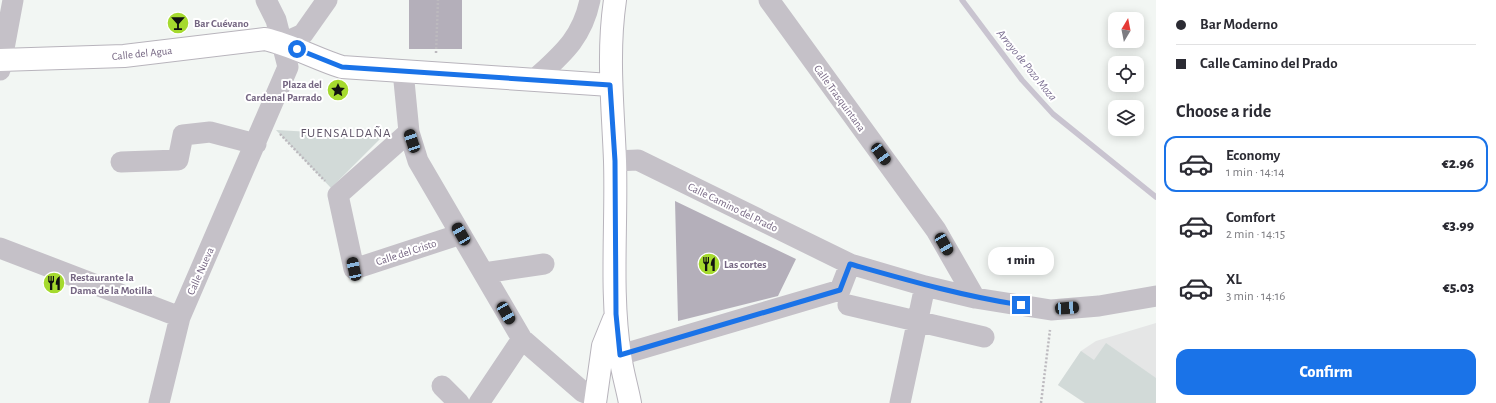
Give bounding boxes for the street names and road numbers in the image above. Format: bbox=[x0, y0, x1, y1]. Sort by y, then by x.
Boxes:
street label: Calle del Agua bbox=[111, 45, 173, 62]
street label: Calle Trasquintana bbox=[812, 63, 867, 134]
street label: Calle Camino del Prado bbox=[686, 181, 780, 234]
street label: Calle del Cristo bbox=[375, 238, 438, 267]
street label: Calle Nueva bbox=[185, 246, 216, 297]

